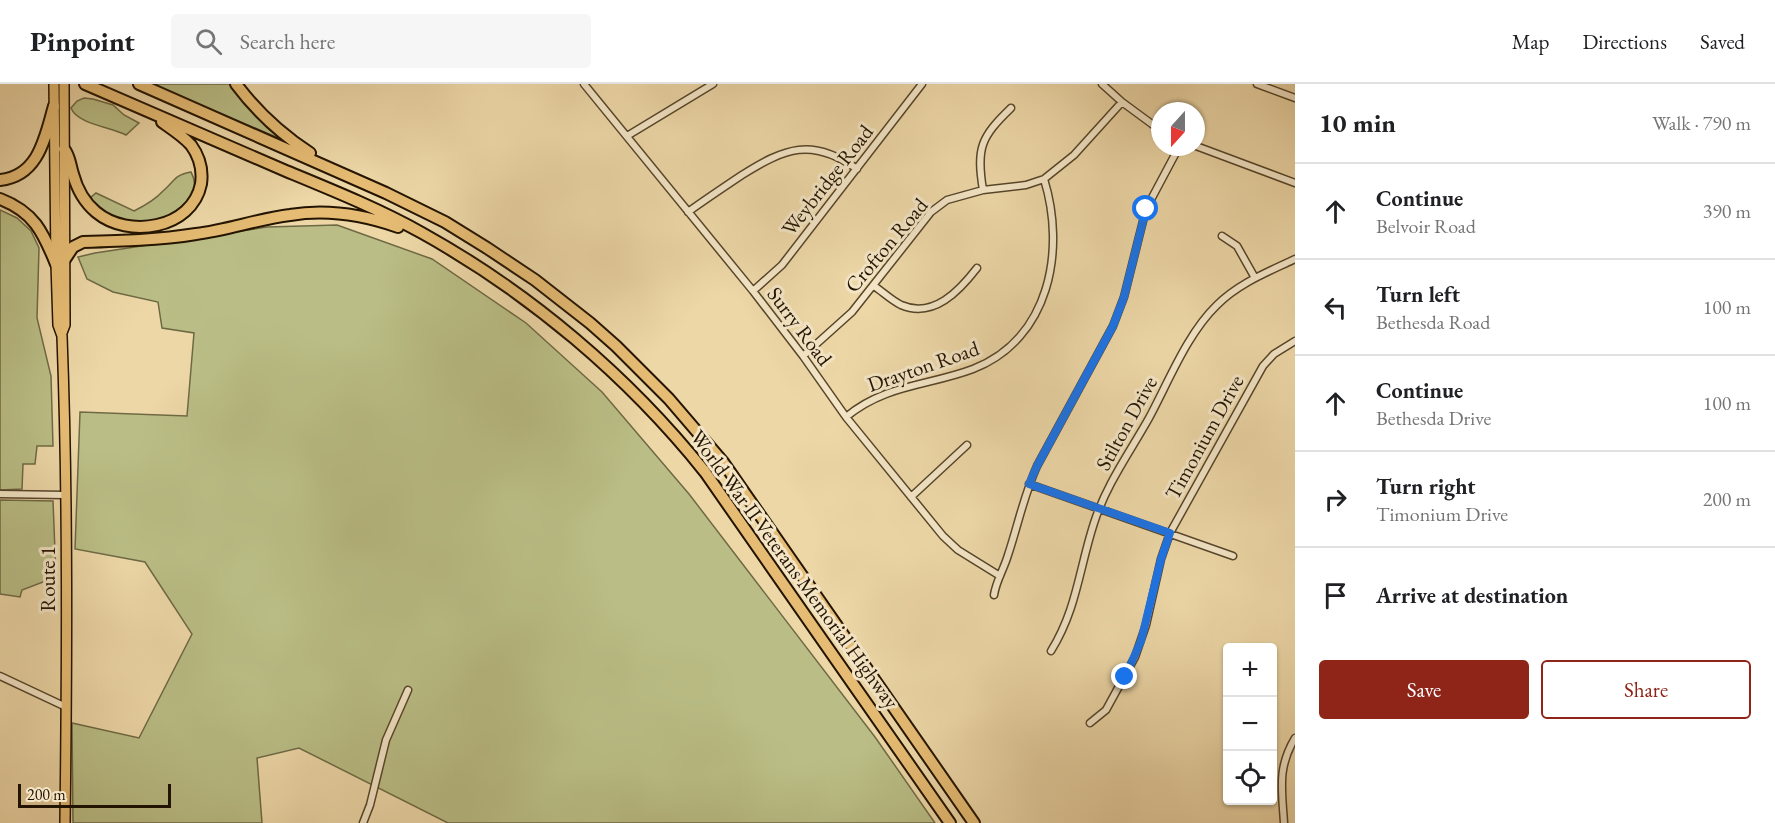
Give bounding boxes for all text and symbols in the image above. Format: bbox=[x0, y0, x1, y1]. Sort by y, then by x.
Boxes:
search box bbox=[171, 14, 591, 68]
text: Pinpoint bbox=[30, 23, 135, 59]
icon: search bbox=[192, 25, 225, 58]
text: Search here bbox=[240, 27, 335, 56]
text: Map bbox=[1512, 28, 1549, 55]
text: Directions bbox=[1582, 28, 1667, 55]
text: Saved bbox=[1700, 28, 1745, 55]
north arrow bbox=[1151, 102, 1205, 156]
text: 10 min bbox=[1319, 106, 1396, 140]
text: Walk · 790 m bbox=[1652, 110, 1751, 136]
street label: Weybridge Road bbox=[775, 119, 879, 241]
text: Continue bbox=[1376, 184, 1463, 213]
street label: Crofton Road bbox=[839, 192, 934, 298]
route start bbox=[1132, 195, 1158, 221]
icon: ahead bbox=[1319, 195, 1352, 228]
text: 390 m bbox=[1703, 198, 1751, 224]
text: Belvoir Road bbox=[1376, 213, 1476, 239]
text: Turn left bbox=[1376, 280, 1460, 309]
street label: Surry Road bbox=[761, 281, 839, 371]
icon: left bbox=[1319, 291, 1352, 324]
text: 100 m bbox=[1703, 294, 1751, 320]
text: Bethesda Road bbox=[1376, 309, 1490, 335]
street label: Drayton Road bbox=[864, 334, 983, 398]
street label: Timonium Drive bbox=[1159, 370, 1249, 504]
street label: Stilton Drive bbox=[1089, 371, 1163, 475]
text: Continue bbox=[1376, 376, 1463, 405]
icon: ahead bbox=[1319, 387, 1352, 420]
text: 100 m bbox=[1703, 390, 1751, 416]
text: Bethesda Drive bbox=[1376, 405, 1491, 431]
street label: World War II Veterans Memorial Highway bbox=[685, 424, 906, 714]
text: Turn right bbox=[1376, 472, 1475, 501]
icon: right bbox=[1319, 483, 1352, 516]
text: 200 m bbox=[1703, 486, 1751, 512]
text: Timonium Drive bbox=[1376, 501, 1508, 527]
street label: Route 1 bbox=[34, 546, 61, 612]
icon: arrive bbox=[1319, 579, 1352, 612]
text: Arrive at destination bbox=[1376, 581, 1568, 610]
map controls bbox=[1223, 643, 1277, 805]
button: + bbox=[1223, 643, 1277, 697]
button: Save bbox=[1319, 660, 1529, 719]
button: Share bbox=[1541, 660, 1751, 719]
route end bbox=[1111, 663, 1137, 689]
button: − bbox=[1223, 697, 1277, 751]
button: locate bbox=[1223, 751, 1277, 805]
scale bar bbox=[18, 781, 171, 808]
text: 200 m bbox=[27, 784, 66, 805]

